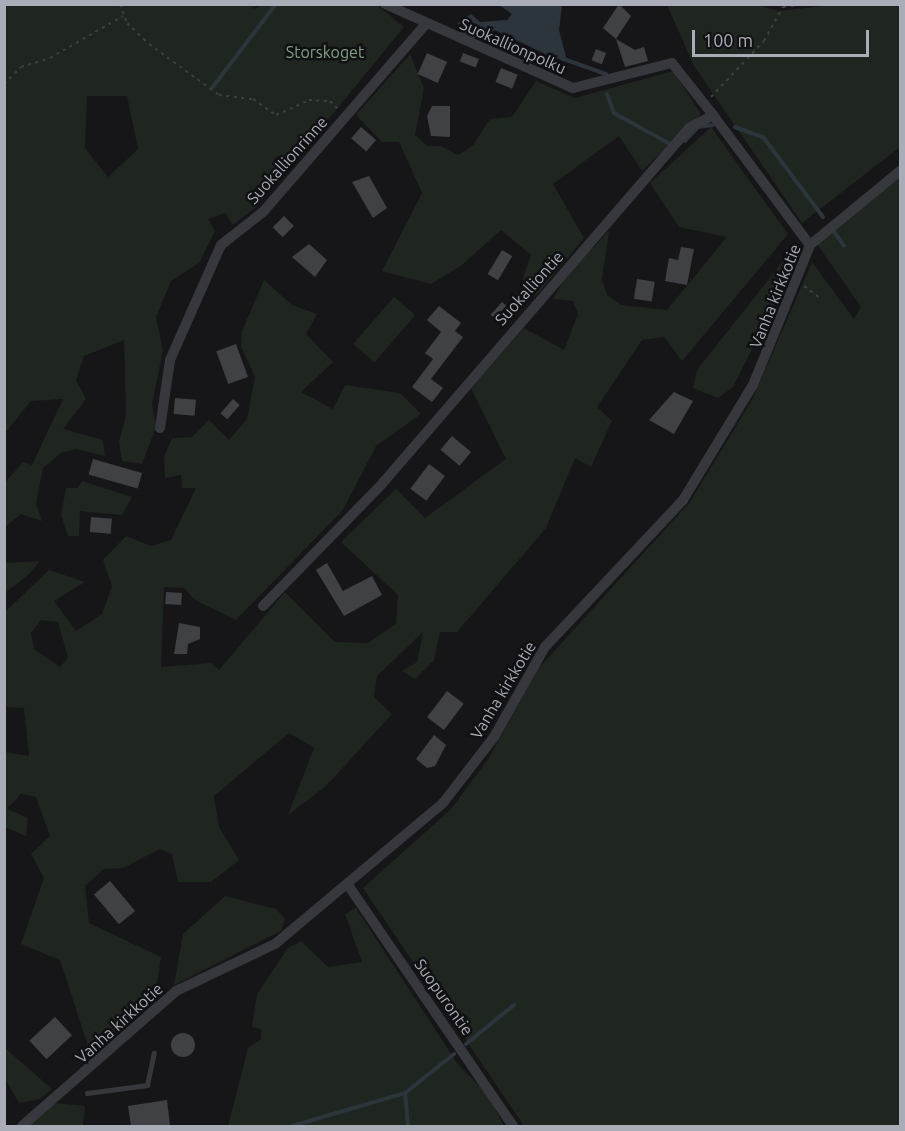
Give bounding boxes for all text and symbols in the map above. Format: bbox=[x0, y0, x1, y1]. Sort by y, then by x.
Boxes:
street label: Suokallionpolku bbox=[457, 14, 569, 78]
scale bar bbox=[695, 18, 872, 56]
text: 100 m bbox=[703, 30, 753, 50]
park label: Storskoget bbox=[286, 42, 364, 62]
street label: Suokallionrinne bbox=[243, 112, 331, 208]
street label: Vanha kirkkotie bbox=[745, 241, 805, 351]
street label: Suokalliontie bbox=[491, 247, 567, 329]
street label: Vanha kirkkotie bbox=[466, 638, 540, 742]
street label: Suopurontie bbox=[411, 955, 477, 1039]
street label: Vanha kirkkotie bbox=[72, 979, 166, 1067]

